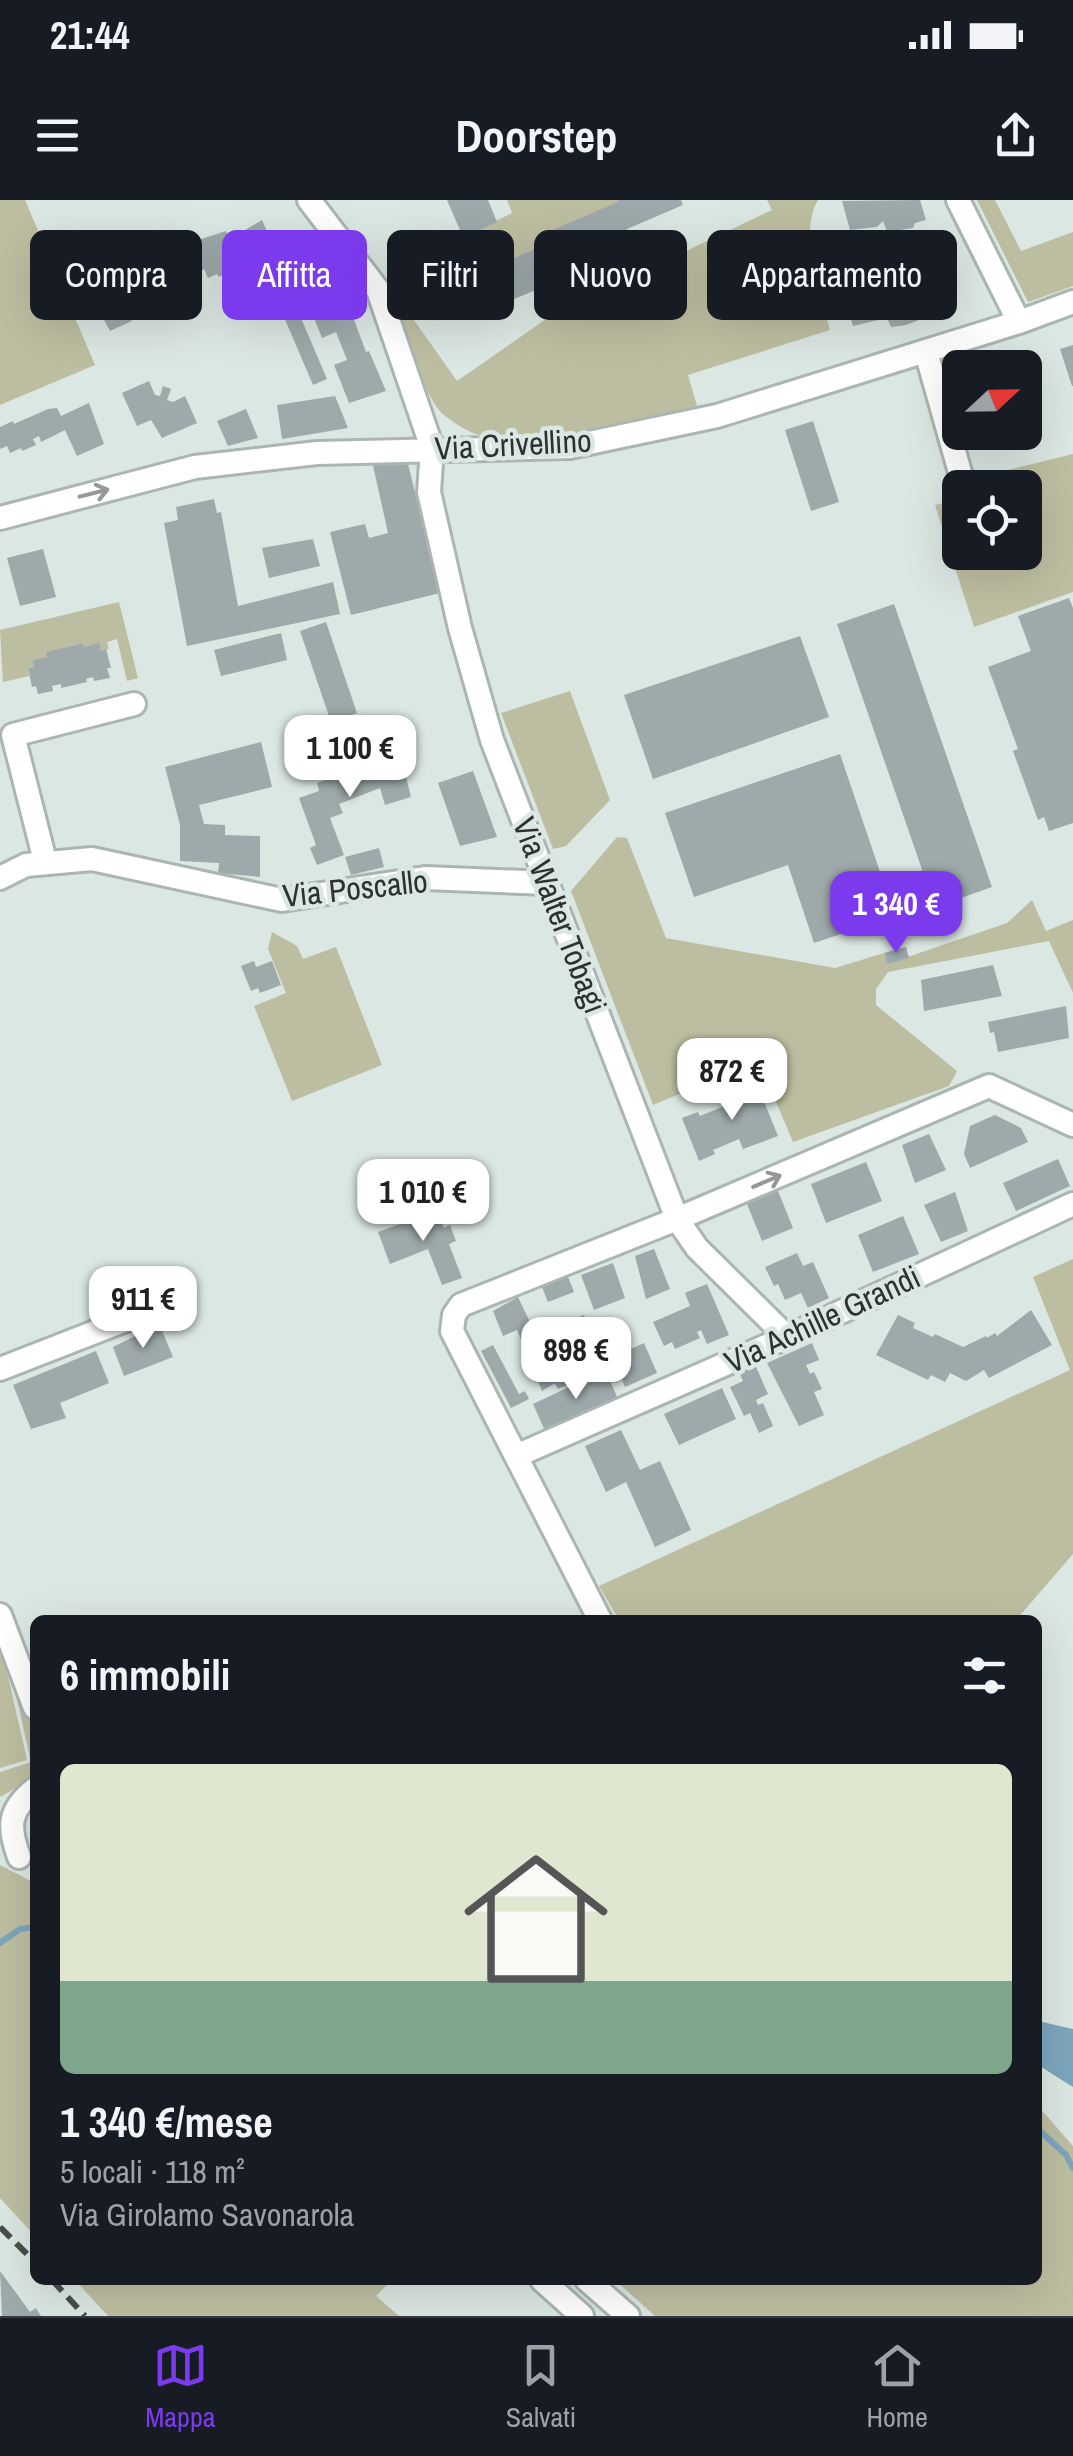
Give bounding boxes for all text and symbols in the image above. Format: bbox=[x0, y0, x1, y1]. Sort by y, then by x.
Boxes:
text: 21:44 bbox=[50, 10, 130, 61]
text: Doorstep bbox=[456, 105, 617, 166]
icon: menu bbox=[30, 108, 85, 163]
icon: share bbox=[988, 108, 1043, 163]
chip: Compra bbox=[30, 230, 202, 320]
chip: Affitta bbox=[222, 230, 367, 320]
chip: Filtri bbox=[387, 230, 514, 320]
chip: Nuovo bbox=[534, 230, 687, 320]
chip: Appartamento bbox=[707, 230, 957, 320]
north arrow bbox=[942, 350, 1042, 450]
map controls bbox=[942, 350, 1042, 570]
street label: Via Crivellino bbox=[433, 418, 593, 470]
button: locate bbox=[942, 470, 1042, 570]
one-way arrow bbox=[78, 483, 109, 502]
pin: 1 100 € bbox=[258, 715, 442, 800]
text: 1 100 € bbox=[306, 726, 394, 769]
street label: Via Walter Tobagi bbox=[503, 811, 617, 1019]
street label: Via Poscallo bbox=[280, 859, 430, 917]
pin: 1 340 € bbox=[804, 871, 988, 956]
text: 1 340 € bbox=[852, 882, 940, 925]
pin: 872 € bbox=[662, 1038, 802, 1123]
text: 872 € bbox=[699, 1049, 765, 1092]
pin: 1 010 € bbox=[331, 1159, 515, 1244]
text: 1 010 € bbox=[379, 1170, 467, 1213]
one-way arrow bbox=[751, 1171, 782, 1189]
street label: Via Achille Grandi bbox=[717, 1255, 927, 1383]
pin: 911 € bbox=[73, 1266, 213, 1351]
text: 911 € bbox=[111, 1277, 175, 1320]
pin: 898 € bbox=[506, 1317, 646, 1402]
text: 898 € bbox=[543, 1328, 609, 1371]
text: 6 immobili bbox=[60, 1647, 230, 1703]
icon: filters bbox=[957, 1648, 1012, 1703]
icon: home bbox=[446, 1829, 626, 2009]
text: 1 340 €/mese bbox=[60, 2094, 273, 2150]
text: 5 locali · 118 m² bbox=[60, 2150, 245, 2193]
text: Via Girolamo Savonarola bbox=[60, 2193, 354, 2236]
tab: Mappa bbox=[145, 2338, 215, 2436]
tab: Salvati bbox=[506, 2338, 576, 2436]
tab: Home bbox=[867, 2338, 928, 2436]

